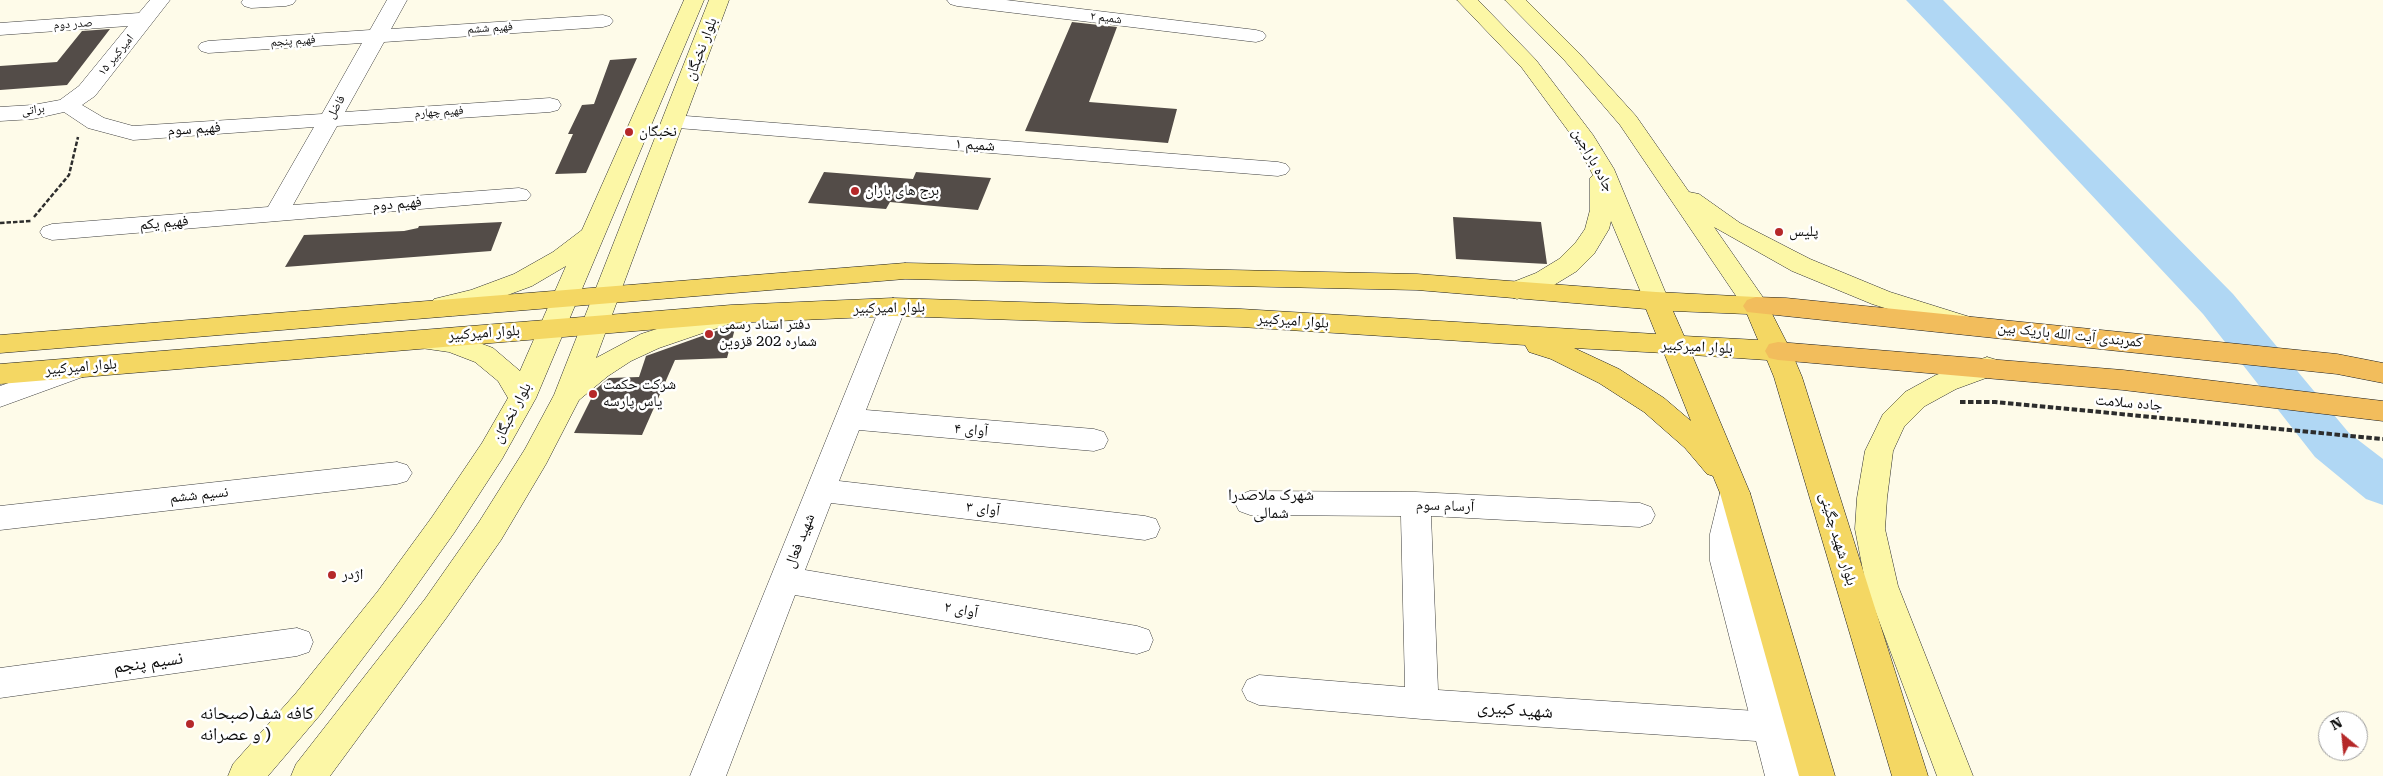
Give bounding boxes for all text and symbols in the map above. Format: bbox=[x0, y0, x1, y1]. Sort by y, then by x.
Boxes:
street label: شمیم ۲ bbox=[1089, 9, 1123, 27]
street label: صدر دوم bbox=[53, 15, 93, 33]
street label: بلوار نخبگان bbox=[681, 15, 721, 83]
street label: فهیم ششم bbox=[467, 19, 513, 37]
street label: امیرکبیر ۱۵ bbox=[95, 31, 137, 79]
street label: فهیم پنجم bbox=[270, 32, 316, 50]
street label: فاضل bbox=[324, 93, 348, 121]
street label: براتی bbox=[20, 101, 46, 119]
street label: فهیم چهارم bbox=[414, 103, 464, 121]
street label: فهیم سوم bbox=[167, 118, 221, 140]
place label: نخبگان bbox=[639, 123, 677, 141]
street label: جاده باراجین bbox=[1568, 125, 1618, 195]
marker: نخبگان bbox=[623, 126, 635, 138]
street label: شمیم ۱ bbox=[954, 135, 996, 155]
place label: برج های باران bbox=[865, 182, 939, 200]
marker: برج های باران bbox=[849, 185, 861, 197]
street label: فهیم دوم bbox=[371, 193, 423, 215]
street label: فهیم یکم bbox=[139, 212, 189, 234]
place label: پلیس bbox=[1789, 223, 1818, 241]
marker: پلیس bbox=[1773, 226, 1785, 238]
street label: بلوار امیرکبیر bbox=[853, 298, 925, 318]
street label: بلوار امیرکبیر bbox=[1257, 310, 1329, 332]
place label: دفتر اسناد رسمی شماره 202 قزوین bbox=[719, 316, 817, 351]
street label: کمربندی آیت الله باریک بین bbox=[1997, 318, 2143, 352]
street label: بلوار امیرکبیر bbox=[448, 322, 520, 344]
marker: دفتر اسناد رسمی شماره 202 قزوین bbox=[703, 328, 715, 340]
street label: بلوار امیرکبیر bbox=[1661, 336, 1733, 358]
street label: بلوار امیرکبیر bbox=[44, 355, 118, 379]
place label: شرکت حکمت یاس پارسه bbox=[603, 376, 676, 411]
street label: بلوار نخبگان bbox=[489, 380, 535, 446]
marker: شرکت حکمت یاس پارسه bbox=[587, 388, 599, 400]
street label: جاده سلامت bbox=[2095, 391, 2163, 415]
street label: آوای ۴ bbox=[953, 420, 989, 440]
street label: نسیم ششم bbox=[169, 483, 229, 507]
district label: شهرک ملاصدرا شمالی bbox=[1228, 485, 1314, 523]
street label: بلوار شهید چگینی bbox=[1815, 490, 1861, 588]
street label: آرسام سوم bbox=[1416, 496, 1474, 516]
street label: آوای ۳ bbox=[965, 498, 1001, 520]
street label: شهید فعال bbox=[781, 511, 819, 571]
place label: اژدر bbox=[342, 566, 363, 584]
marker: اژدر bbox=[326, 569, 338, 581]
street label: آوای ۲ bbox=[943, 598, 979, 622]
street label: نسیم پنجم bbox=[112, 647, 184, 679]
street label: شهید کبیری bbox=[1476, 697, 1554, 723]
place label: کافه شف(صبحانه و عصرانه ) bbox=[200, 703, 314, 746]
north arrow bbox=[2318, 711, 2368, 761]
text: N bbox=[2328, 714, 2345, 733]
marker: کافه شف(صبحانه و عصرانه ) bbox=[184, 718, 196, 730]

